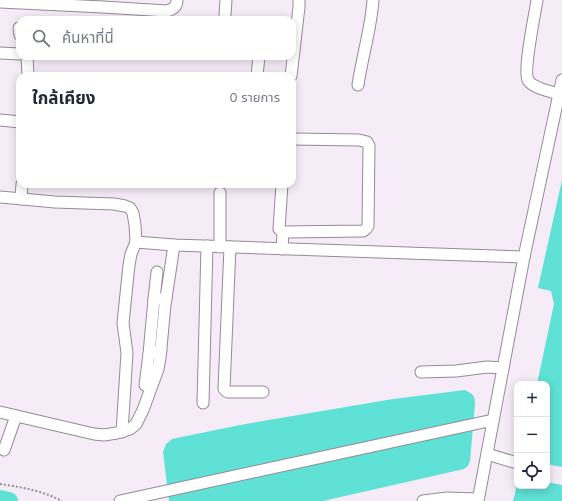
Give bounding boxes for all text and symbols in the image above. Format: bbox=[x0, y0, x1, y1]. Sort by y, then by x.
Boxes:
search box bbox=[16, 16, 296, 60]
icon: search bbox=[30, 27, 52, 49]
text: ค้นหาที่นี่ bbox=[62, 27, 114, 48]
text: ใกล้เคียง bbox=[32, 86, 95, 110]
text: 0 รายการ bbox=[230, 88, 280, 107]
map controls bbox=[514, 381, 550, 489]
button: + bbox=[514, 381, 550, 417]
button: − bbox=[514, 417, 550, 453]
button: locate bbox=[514, 453, 550, 489]

